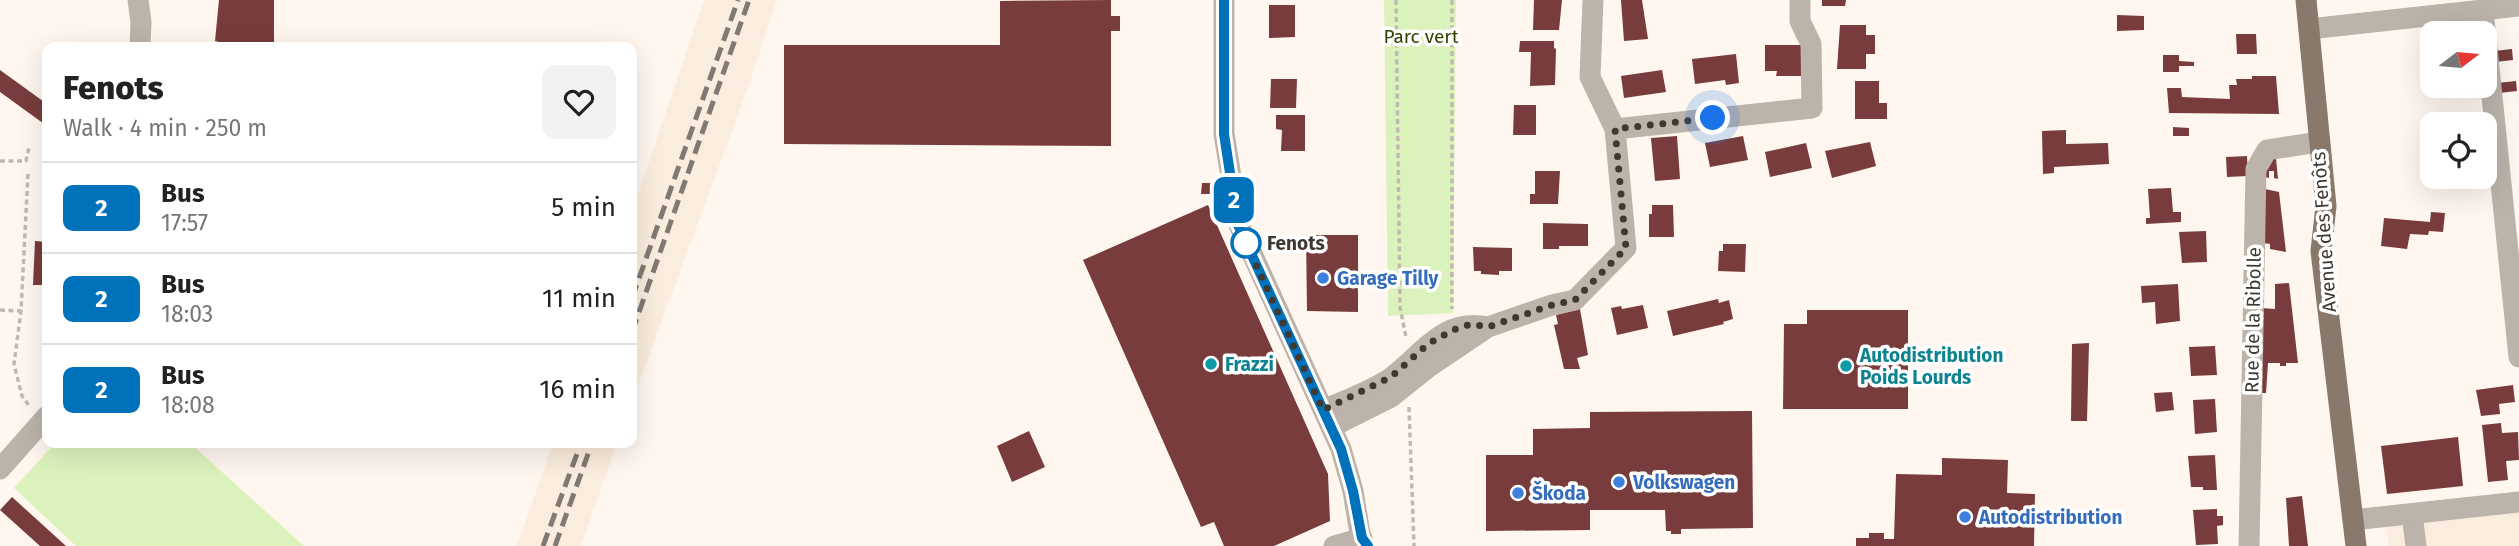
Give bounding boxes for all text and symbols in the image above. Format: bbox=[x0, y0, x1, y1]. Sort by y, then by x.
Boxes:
north arrow bbox=[2420, 21, 2497, 98]
map controls bbox=[2420, 21, 2497, 189]
park label: Parc vert bbox=[1383, 25, 1459, 48]
button: heart bbox=[542, 65, 616, 139]
text: Fenots bbox=[63, 68, 164, 108]
your location bbox=[1695, 100, 1730, 135]
button: locate bbox=[2420, 112, 2497, 189]
text: Walk · 4 min · 250 m bbox=[63, 114, 267, 142]
street label: Avenue des Fenôts bbox=[2307, 151, 2341, 313]
line badge: 2 bbox=[1211, 177, 1257, 223]
text: Bus bbox=[161, 178, 204, 209]
text: 2 bbox=[1228, 186, 1240, 214]
text: 5 min bbox=[551, 192, 616, 223]
text: 2 bbox=[95, 194, 108, 222]
text: 17:57 bbox=[161, 209, 208, 237]
marker: Fenots bbox=[1231, 228, 1261, 258]
place label: Fenots bbox=[1267, 232, 1325, 255]
street label: Rue de la Ribolle bbox=[2240, 247, 2266, 393]
place label: Garage Tilly bbox=[1337, 267, 1439, 290]
text: Bus bbox=[161, 269, 204, 300]
marker: Garage Tilly bbox=[1315, 270, 1331, 286]
text: 11 min bbox=[542, 283, 616, 314]
text: 2 bbox=[95, 285, 108, 313]
text: 18:03 bbox=[161, 300, 213, 328]
place label: Autodistribution Poids Lourds bbox=[1859, 344, 2003, 389]
place label: Frazzi bbox=[1225, 353, 1274, 376]
marker: Frazzi bbox=[1203, 356, 1219, 372]
marker: Autodistribution Poids Lourds bbox=[1838, 358, 1854, 374]
text: Bus bbox=[161, 360, 204, 391]
text: 16 min bbox=[539, 374, 616, 405]
text: 2 bbox=[95, 376, 108, 404]
text: 18:08 bbox=[161, 391, 215, 419]
place label: Volkswagen bbox=[1632, 471, 1735, 494]
marker: Volkswagen bbox=[1611, 474, 1627, 490]
place label: Škoda bbox=[1532, 480, 1586, 505]
marker: Škoda bbox=[1510, 485, 1526, 501]
place label: Autodistribution bbox=[1978, 506, 2122, 529]
marker: Autodistribution bbox=[1957, 509, 1973, 525]

